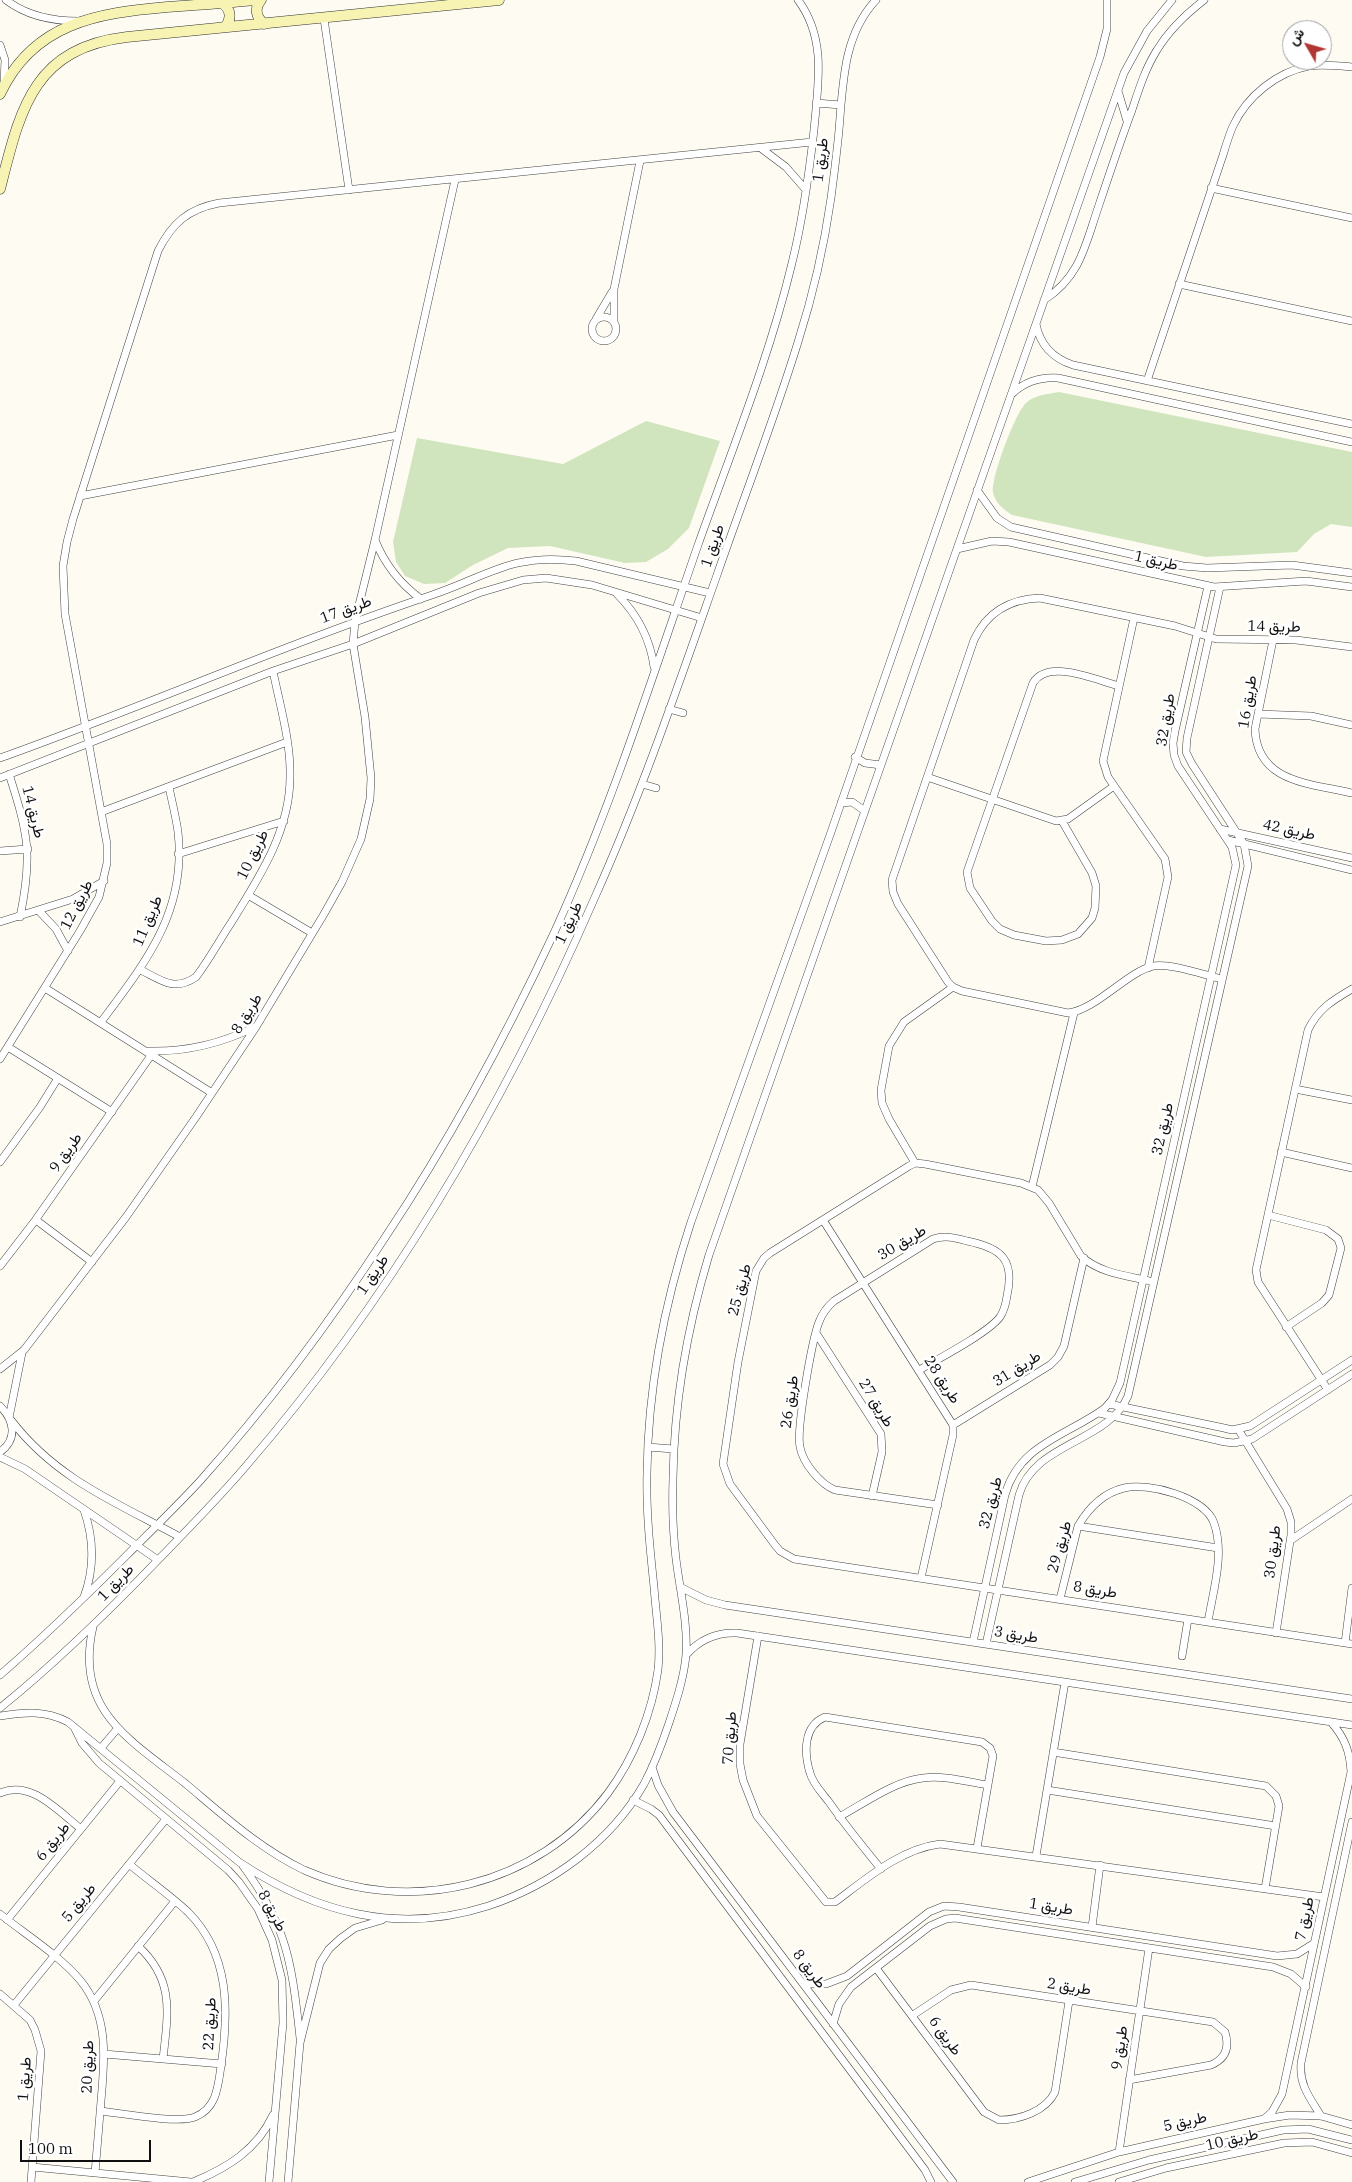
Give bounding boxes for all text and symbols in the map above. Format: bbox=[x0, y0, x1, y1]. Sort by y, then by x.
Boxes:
north arrow bbox=[1282, 20, 1332, 70]
text: ش bbox=[1284, 24, 1308, 49]
street label: طريق 1 bbox=[809, 137, 833, 183]
street label: طريق 1 bbox=[697, 522, 729, 570]
street label: طريق 1 bbox=[1132, 547, 1180, 575]
street label: طريق 17 bbox=[318, 592, 374, 628]
street label: طريق 14 bbox=[1247, 618, 1301, 636]
street label: طريق 16 bbox=[1235, 674, 1261, 730]
street label: طريق 32 bbox=[1153, 692, 1179, 748]
street label: طريق 14 bbox=[18, 784, 48, 840]
street label: طريق 42 bbox=[1261, 816, 1317, 844]
street label: طريق 10 bbox=[233, 827, 273, 883]
street label: طريق 12 bbox=[57, 877, 97, 933]
street label: طريق 11 bbox=[129, 893, 167, 949]
street label: طريق 1 bbox=[551, 899, 587, 947]
street label: طريق 8 bbox=[228, 990, 266, 1038]
street label: طريق 32 bbox=[1148, 1101, 1178, 1157]
street label: طريق 9 bbox=[46, 1130, 86, 1176]
street label: طريق 30 bbox=[875, 1222, 929, 1264]
street label: طريق 1 bbox=[353, 1252, 393, 1298]
street label: طريق 25 bbox=[724, 1262, 756, 1318]
street label: طريق 31 bbox=[990, 1347, 1044, 1391]
street label: طريق 28 bbox=[920, 1353, 964, 1407]
street label: طريق 26 bbox=[777, 1374, 803, 1430]
street label: طريق 27 bbox=[855, 1376, 897, 1430]
street label: طريق 32 bbox=[975, 1475, 1007, 1531]
street label: طريق 29 bbox=[1044, 1519, 1076, 1575]
street label: طريق 30 bbox=[1261, 1524, 1285, 1580]
street label: طريق 1 bbox=[94, 1561, 138, 1605]
street label: طريق 8 bbox=[1072, 1578, 1118, 1602]
street label: طريق 3 bbox=[993, 1623, 1039, 1647]
street label: طريق 70 bbox=[719, 1711, 741, 1765]
street label: طريق 6 bbox=[32, 1819, 74, 1865]
street label: طريق 5 bbox=[58, 1880, 100, 1926]
street label: طريق 8 bbox=[254, 1887, 290, 1935]
street label: طريق 1 bbox=[1028, 1895, 1074, 1919]
street label: طريق 7 bbox=[1292, 1895, 1318, 1943]
street label: طريق 8 bbox=[788, 1946, 830, 1992]
street label: طريق 2 bbox=[1046, 1975, 1092, 1999]
street label: طريق 22 bbox=[200, 1997, 220, 2051]
street label: طريق 6 bbox=[925, 2013, 965, 2059]
street label: طريق 9 bbox=[1108, 2025, 1132, 2071]
street label: طريق 20 bbox=[78, 2040, 98, 2094]
street label: طريق 1 bbox=[14, 2056, 36, 2102]
street label: طريق 5 bbox=[1161, 2108, 1209, 2136]
street label: طريق 10 bbox=[1204, 2125, 1260, 2155]
scale bar bbox=[22, 2130, 154, 2162]
text: 100 m bbox=[28, 2139, 73, 2158]

